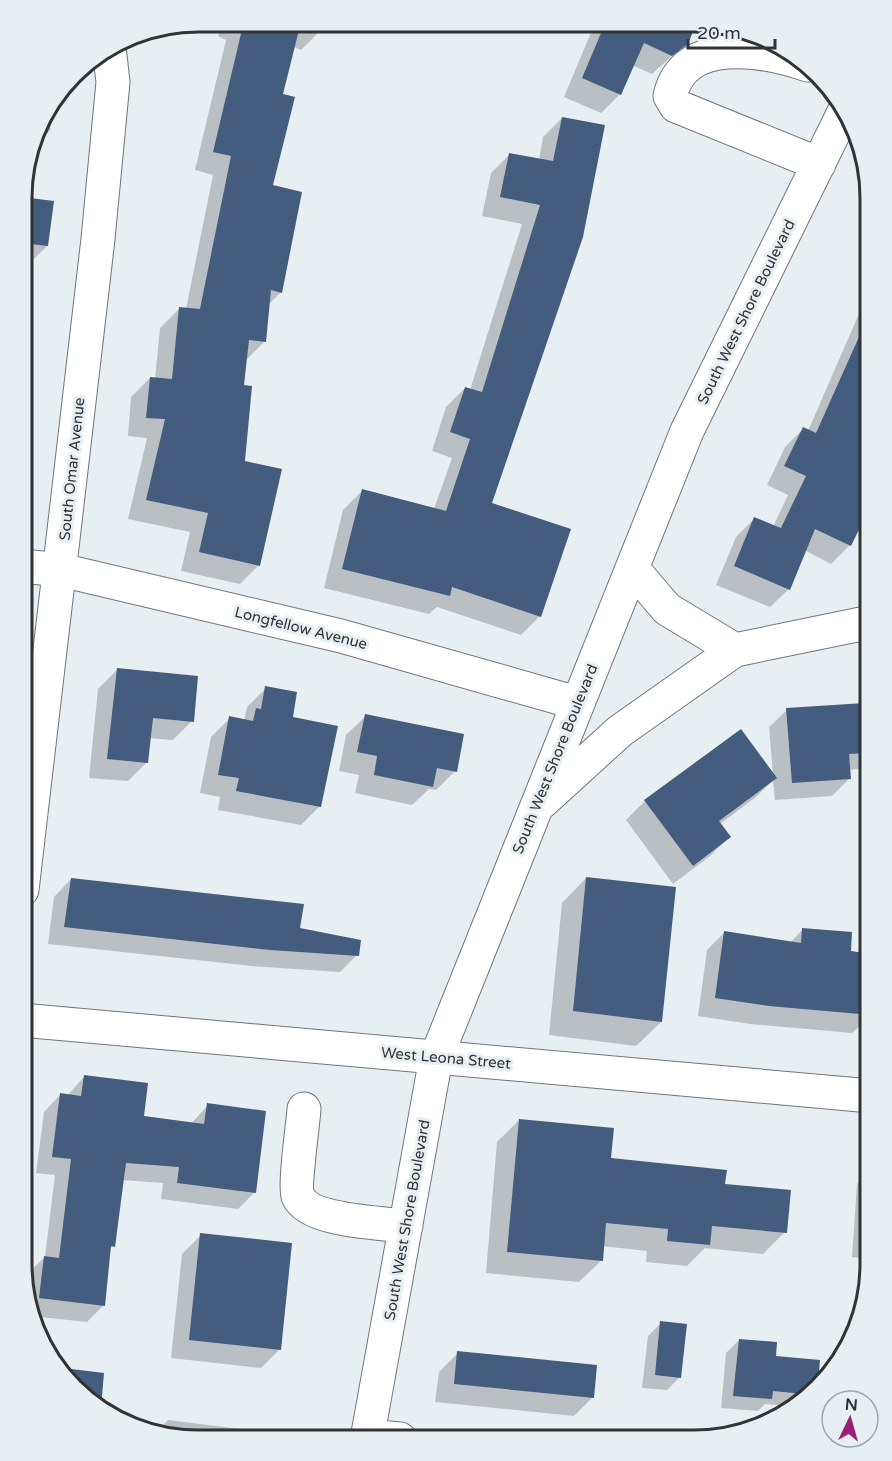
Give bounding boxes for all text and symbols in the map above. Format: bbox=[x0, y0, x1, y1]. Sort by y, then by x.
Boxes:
scale bar bbox=[688, 12, 775, 50]
text: 20 m bbox=[697, 22, 741, 44]
street label: South West Shore Boulevard bbox=[693, 217, 799, 407]
street label: South Omar Avenue bbox=[56, 397, 88, 541]
street label: Longfellow Avenue bbox=[233, 603, 369, 653]
street label: South West Shore Boulevard bbox=[509, 661, 601, 857]
street label: West Leona Street bbox=[380, 1043, 512, 1073]
street label: South West Shore Boulevard bbox=[380, 1118, 434, 1322]
north arrow bbox=[820, 1389, 880, 1449]
text: N bbox=[844, 1395, 858, 1416]

